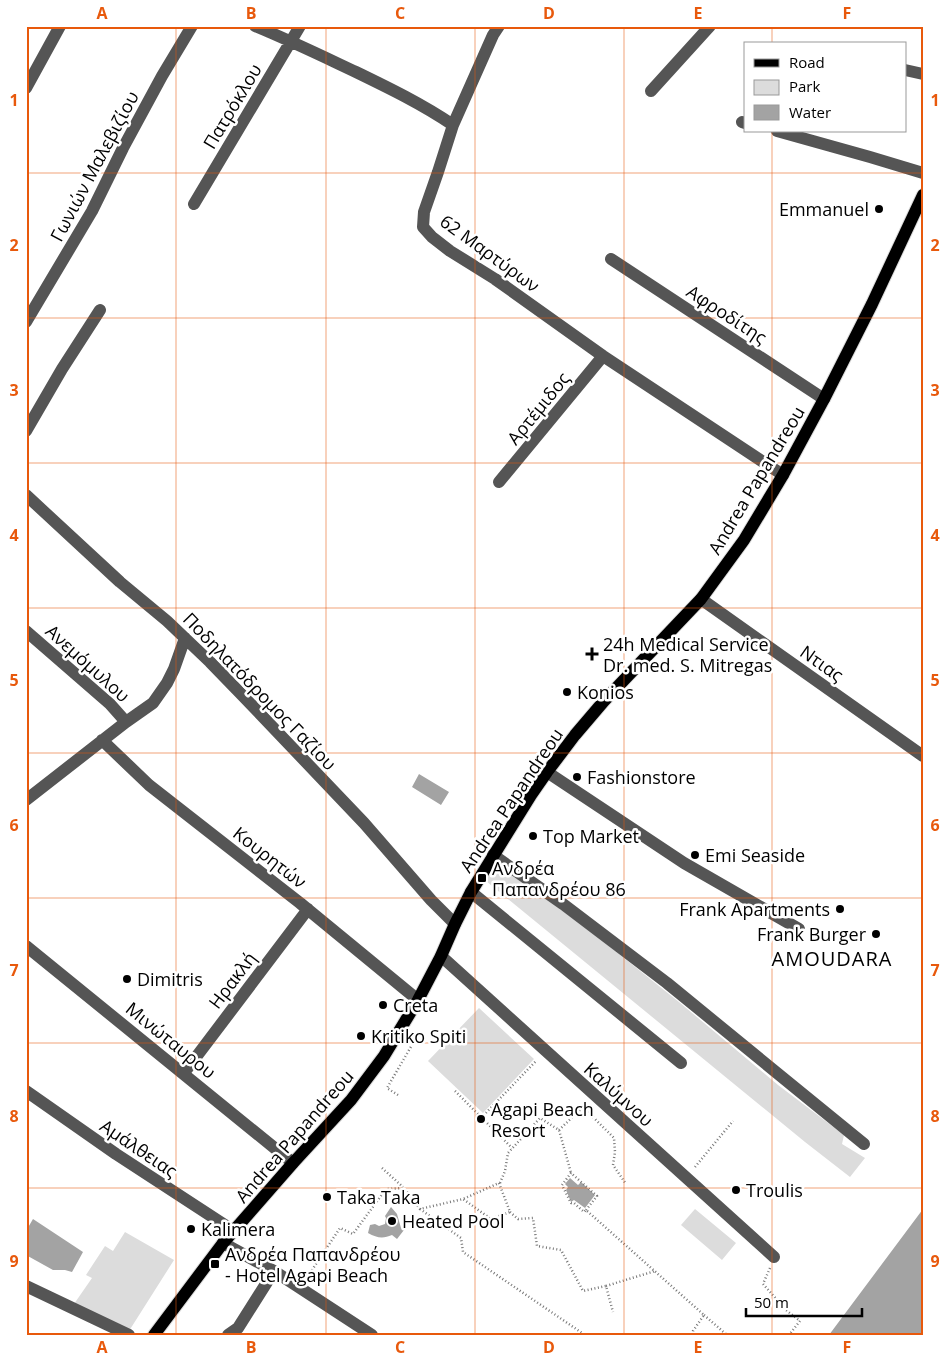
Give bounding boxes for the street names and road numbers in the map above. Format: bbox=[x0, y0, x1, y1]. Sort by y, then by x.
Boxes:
street label: Πατρόκλου bbox=[197, 59, 267, 153]
street label: Γωνιών Μαλεβιζίου bbox=[44, 87, 144, 245]
street label: 62 Μαρτύρων bbox=[436, 209, 545, 297]
street label: Αφροδίτης bbox=[682, 279, 772, 349]
street label: Αρτέμιδος bbox=[501, 366, 575, 449]
street label: Andrea Papandreou bbox=[702, 401, 810, 559]
street label: Ποδηλατόδρομος Γαζίου bbox=[178, 607, 342, 775]
street label: Ανεμόμυλου bbox=[41, 619, 135, 707]
street label: Ντιας bbox=[796, 639, 849, 687]
street label: Andrea Papandreou bbox=[454, 723, 568, 877]
street label: Κουρητών bbox=[228, 821, 312, 893]
street label: Ηρακλή bbox=[203, 947, 261, 1013]
street label: Μινώταυρου bbox=[121, 996, 221, 1084]
street label: Καλύμνου bbox=[579, 1057, 659, 1131]
street label: Andrea Papandreou bbox=[230, 1064, 358, 1208]
street label: Αμάλθειας bbox=[96, 1113, 183, 1183]

